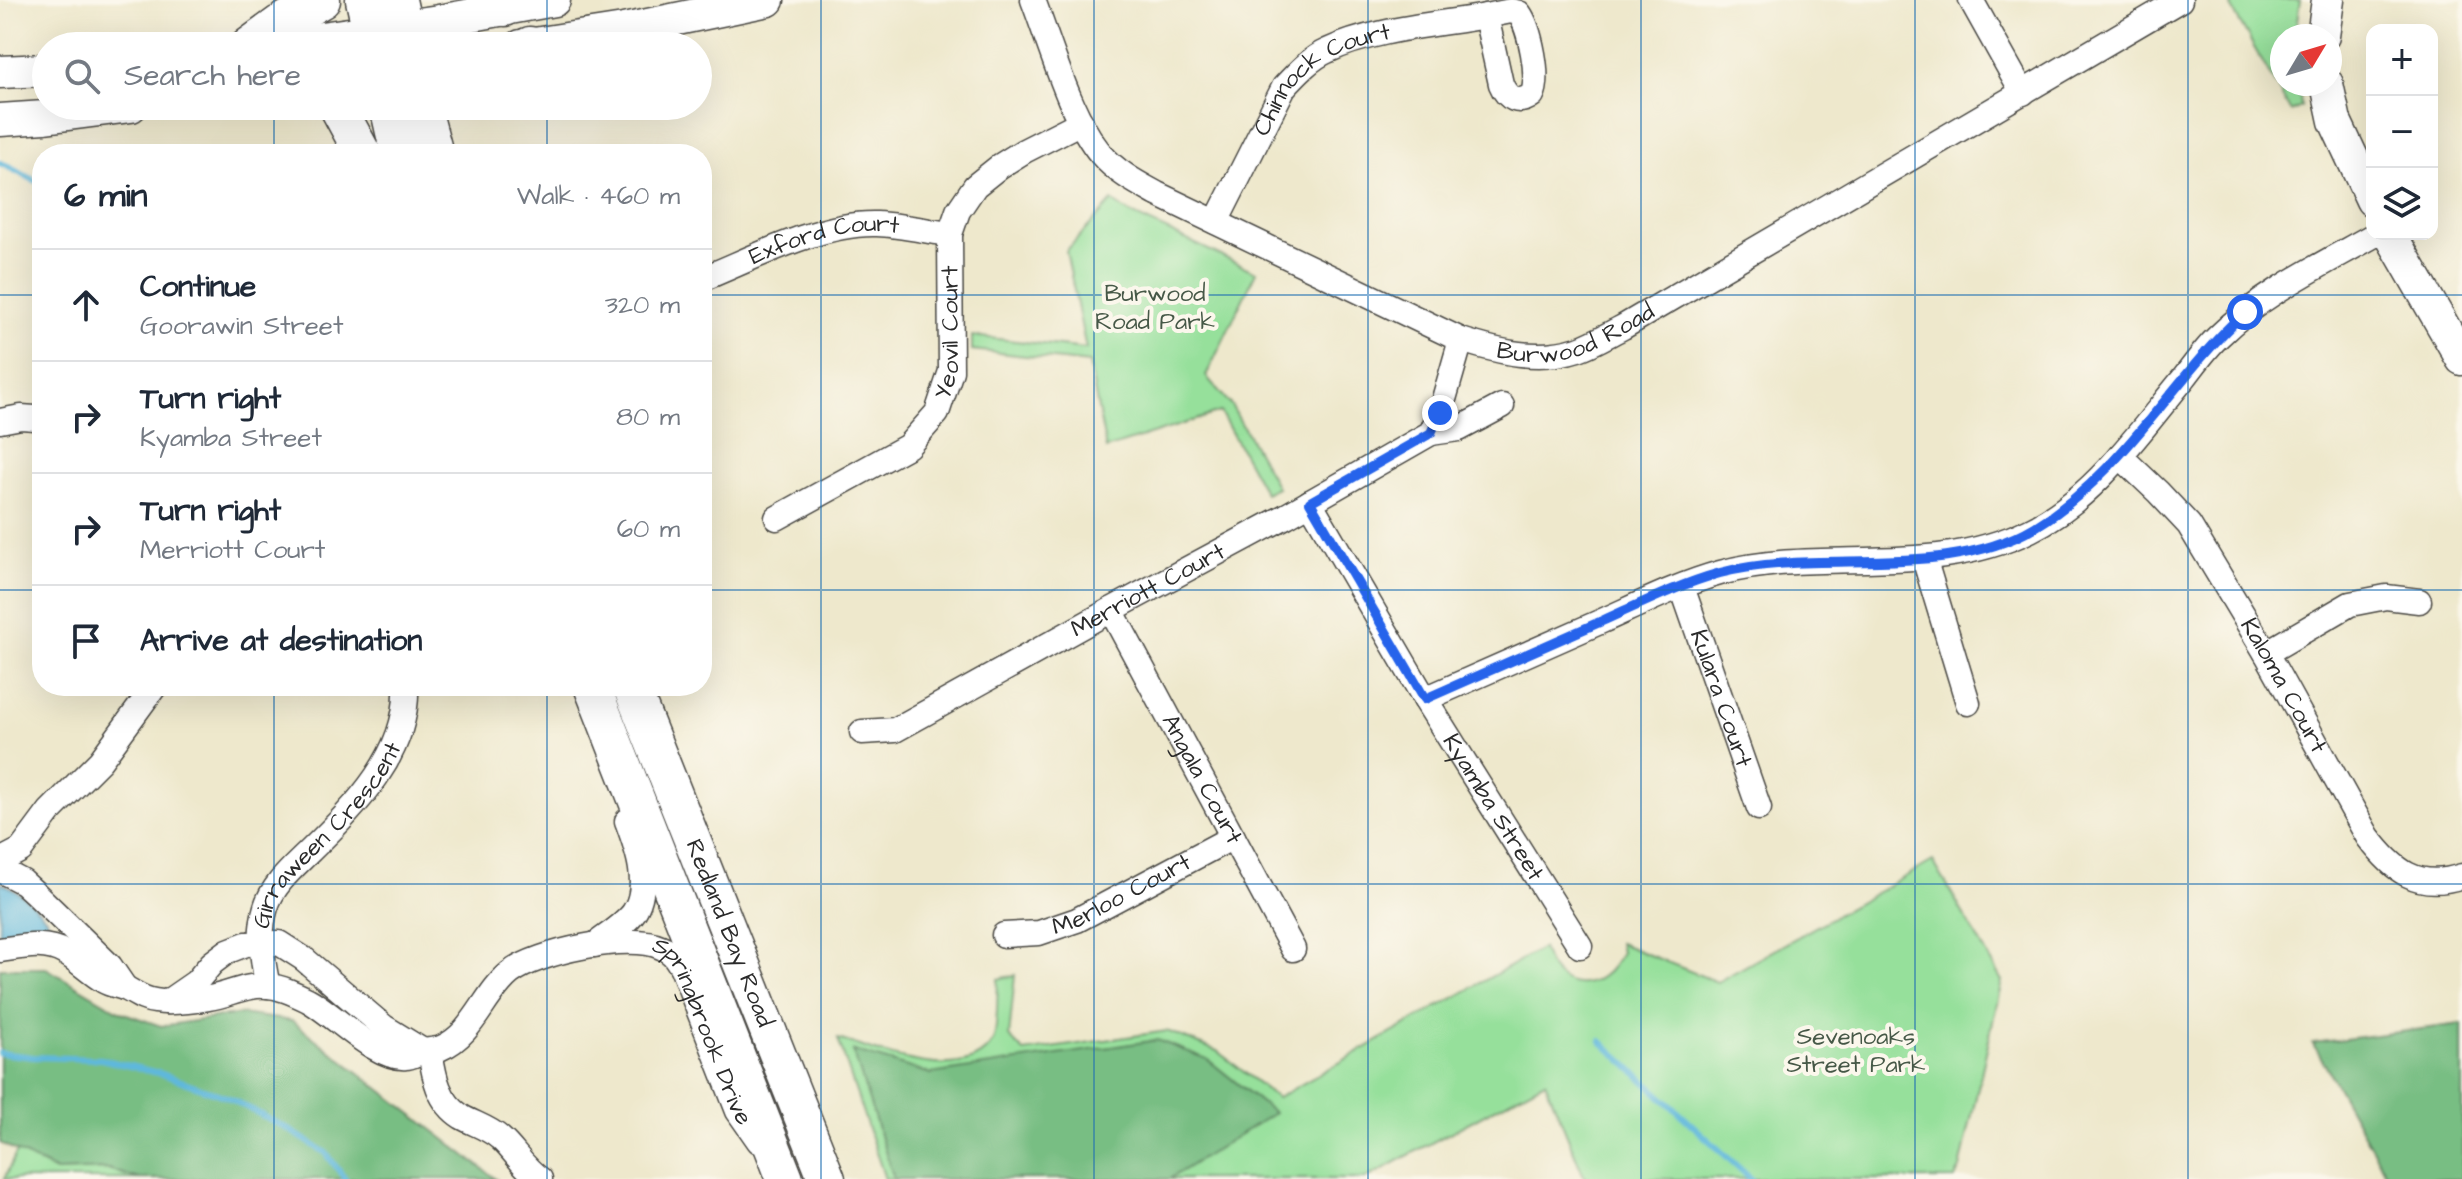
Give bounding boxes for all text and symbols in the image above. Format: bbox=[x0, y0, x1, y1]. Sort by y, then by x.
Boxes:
street label: Chinnock Court bbox=[1245, 15, 1394, 142]
north arrow bbox=[2270, 24, 2342, 96]
map controls bbox=[2366, 24, 2438, 240]
button: + bbox=[2366, 24, 2438, 96]
search box bbox=[32, 32, 712, 120]
icon: search bbox=[60, 54, 104, 98]
text: Search here bbox=[124, 55, 301, 97]
button: − bbox=[2366, 96, 2438, 168]
button: layers bbox=[2366, 168, 2438, 240]
text: 6 min bbox=[64, 172, 148, 220]
text: Walk · 460 m bbox=[517, 178, 680, 214]
street label: Exford Court bbox=[744, 207, 901, 274]
street label: Yeovil Court bbox=[926, 265, 968, 404]
text: Continue bbox=[140, 266, 256, 308]
park label: Burwood Road Park bbox=[1095, 277, 1215, 339]
icon: ahead bbox=[64, 283, 108, 327]
text: 320 m bbox=[605, 287, 680, 323]
route start bbox=[2227, 294, 2263, 330]
street label: Burwood Road bbox=[1494, 295, 1661, 372]
text: Goorawin Street bbox=[140, 308, 343, 344]
text: Turn right bbox=[140, 378, 281, 420]
icon: right bbox=[64, 395, 108, 439]
route end bbox=[1422, 395, 1458, 431]
text: 80 m bbox=[616, 399, 680, 435]
text: Kyamba Street bbox=[140, 420, 322, 456]
text: Turn right bbox=[140, 490, 281, 532]
icon: right bbox=[64, 507, 108, 551]
text: 60 m bbox=[617, 511, 680, 547]
text: Merriott Court bbox=[140, 532, 325, 568]
street label: Merriott Court bbox=[1065, 535, 1232, 646]
street label: Kaloma Court bbox=[2232, 612, 2335, 760]
icon: arrive bbox=[64, 619, 108, 663]
text: Arrive at destination bbox=[140, 620, 422, 662]
street label: Kulara Court bbox=[1681, 625, 1761, 772]
street label: Angala Court bbox=[1153, 708, 1251, 851]
street label: Kyamba Street bbox=[1434, 727, 1552, 888]
street label: Girraween Crescent bbox=[245, 736, 410, 931]
street label: Redland Bay Road bbox=[677, 834, 782, 1032]
street label: Merloo Court bbox=[1048, 845, 1197, 944]
street label: Springbrook Drive bbox=[647, 928, 760, 1132]
park label: Sevenoaks Street Park bbox=[1786, 1020, 1926, 1082]

